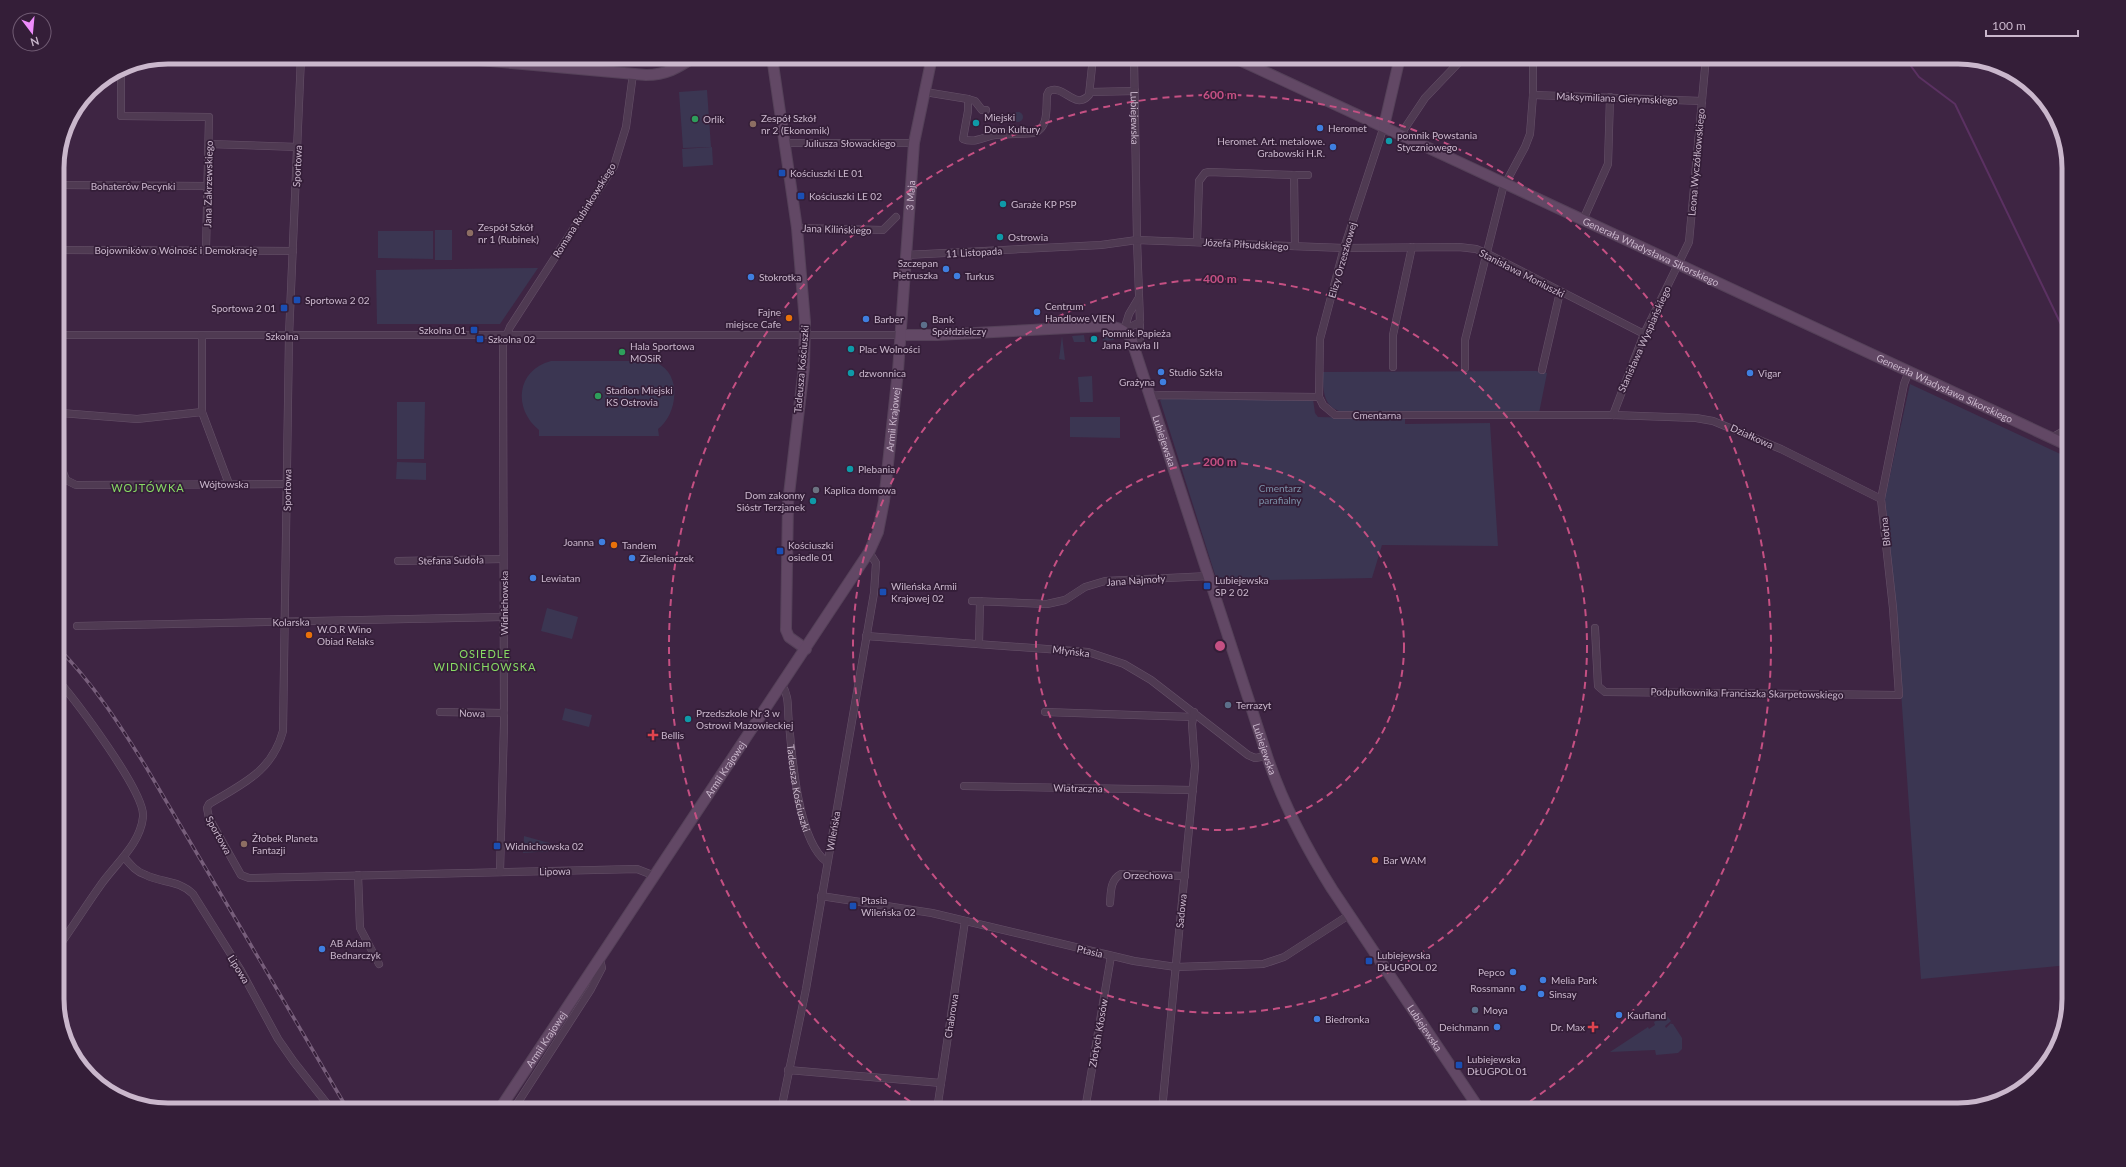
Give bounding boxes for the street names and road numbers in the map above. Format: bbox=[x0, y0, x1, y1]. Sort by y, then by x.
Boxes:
street label: Maksymiliana Gierymskiego bbox=[1556, 90, 1678, 106]
street label: Lubiejewska bbox=[1129, 91, 1141, 145]
street label: Leona Wyczółkowskiego bbox=[1685, 107, 1707, 216]
street label: Juliusza Słowackiego bbox=[804, 137, 896, 149]
street label: Jana Zakrzewskiego bbox=[201, 140, 215, 228]
street label: Sportowa bbox=[290, 145, 304, 187]
street label: Romana Rubinkowskiego bbox=[550, 160, 618, 259]
street label: Bohaterów Pecynki bbox=[91, 180, 175, 192]
street label: 3 Maja bbox=[903, 180, 917, 211]
street label: Generała Władysława Sikorskiego bbox=[1581, 215, 1721, 289]
street label: Elizy Orzeszkowej bbox=[1325, 221, 1359, 299]
street label: Jana Kilińskiego bbox=[802, 222, 872, 236]
street label: Józefa Piłsudskiego bbox=[1203, 236, 1289, 252]
street label: Bojowników o Wolność i Demokrację bbox=[94, 244, 258, 256]
street label: 11 Listopada bbox=[946, 245, 1003, 259]
street label: Stanisława Moniuszki bbox=[1477, 246, 1567, 300]
street label: Stanisława Wyspiańskiego bbox=[1615, 284, 1673, 394]
street label: Tadeusza Kościuszki bbox=[791, 325, 811, 413]
street label: Szkolna bbox=[265, 330, 299, 342]
street label: Generała Władysława Sikorskiego bbox=[1875, 351, 2015, 425]
street label: Armii Krajowej bbox=[883, 387, 902, 452]
street label: Cmentarna bbox=[1353, 409, 1401, 421]
street label: Lubiejewska bbox=[1150, 413, 1178, 468]
street label: Działkowa bbox=[1729, 421, 1775, 451]
street label: Sportowa bbox=[281, 469, 293, 511]
street label: Wójtowska bbox=[199, 478, 249, 490]
street label: Błotna bbox=[1878, 517, 1892, 547]
street label: Stefana Sudoła bbox=[418, 553, 484, 567]
street label: Widnichowska bbox=[498, 571, 510, 635]
street label: Jana Najmoły bbox=[1106, 572, 1167, 588]
street label: Kolarska bbox=[272, 616, 310, 628]
street label: Młyńska bbox=[1052, 643, 1090, 659]
street label: Podpułkownika Franciszka Skarpetowskiego bbox=[1650, 685, 1844, 701]
street label: Nowa bbox=[459, 707, 485, 719]
street label: Lubiejewska bbox=[1251, 722, 1279, 776]
street label: Armii Krajowej bbox=[702, 739, 748, 799]
street label: Tadeusza Kościuszki bbox=[785, 744, 813, 833]
street label: Wiatraczna bbox=[1053, 782, 1103, 794]
street label: Wileńska bbox=[824, 810, 842, 852]
street label: Sportowa bbox=[204, 814, 234, 856]
street label: Lipowa bbox=[539, 865, 571, 877]
street label: Orzechowa bbox=[1123, 869, 1173, 881]
street label: Sadowa bbox=[1173, 893, 1189, 929]
street label: Ptasia bbox=[1076, 942, 1104, 960]
street label: Lipowa bbox=[226, 952, 252, 986]
street label: Chabrowa bbox=[942, 993, 960, 1039]
street label: Złotych Kłosów bbox=[1086, 998, 1110, 1068]
street label: Lubiejewska bbox=[1405, 1002, 1445, 1054]
street label: Armii Krajowej bbox=[523, 1009, 569, 1069]

